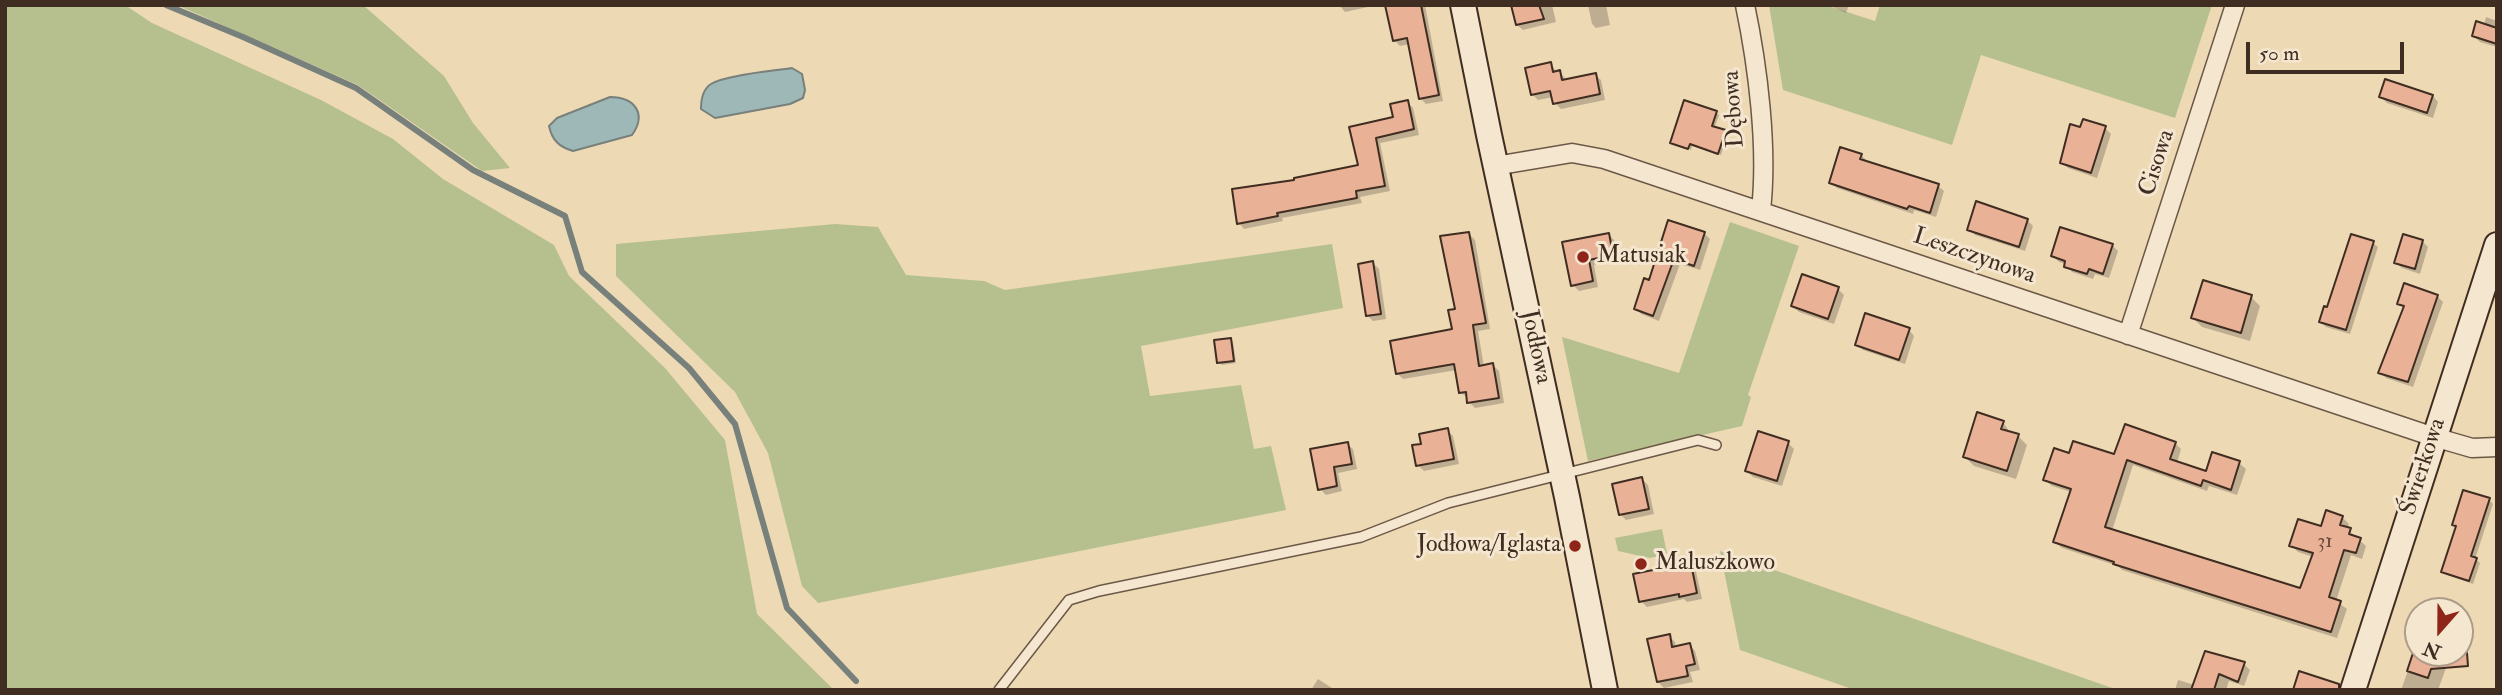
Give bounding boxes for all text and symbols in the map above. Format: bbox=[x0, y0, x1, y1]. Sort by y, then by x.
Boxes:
scale bar bbox=[2250, 28, 2408, 72]
text: 50 m bbox=[2259, 40, 2300, 67]
street label: Dębowa bbox=[1718, 69, 1752, 149]
street label: Cisowa bbox=[2134, 126, 2182, 200]
street label: Leszczynowa bbox=[1909, 223, 2039, 291]
place label: Matusiak bbox=[1597, 243, 1686, 271]
marker: Matusiak bbox=[1575, 249, 1591, 265]
street label: Jodłowa bbox=[1513, 307, 1557, 387]
street label: Świerkowa bbox=[2395, 415, 2453, 519]
house number: 31 bbox=[2317, 529, 2333, 555]
place label: Jodłowa/Iglasta bbox=[1417, 532, 1561, 560]
marker: Jodłowa/Iglasta bbox=[1567, 538, 1583, 554]
place label: Maluszkowo bbox=[1655, 550, 1775, 578]
marker: Maluszkowo bbox=[1633, 556, 1649, 572]
north arrow bbox=[2404, 597, 2474, 667]
text: N bbox=[2420, 635, 2444, 664]

